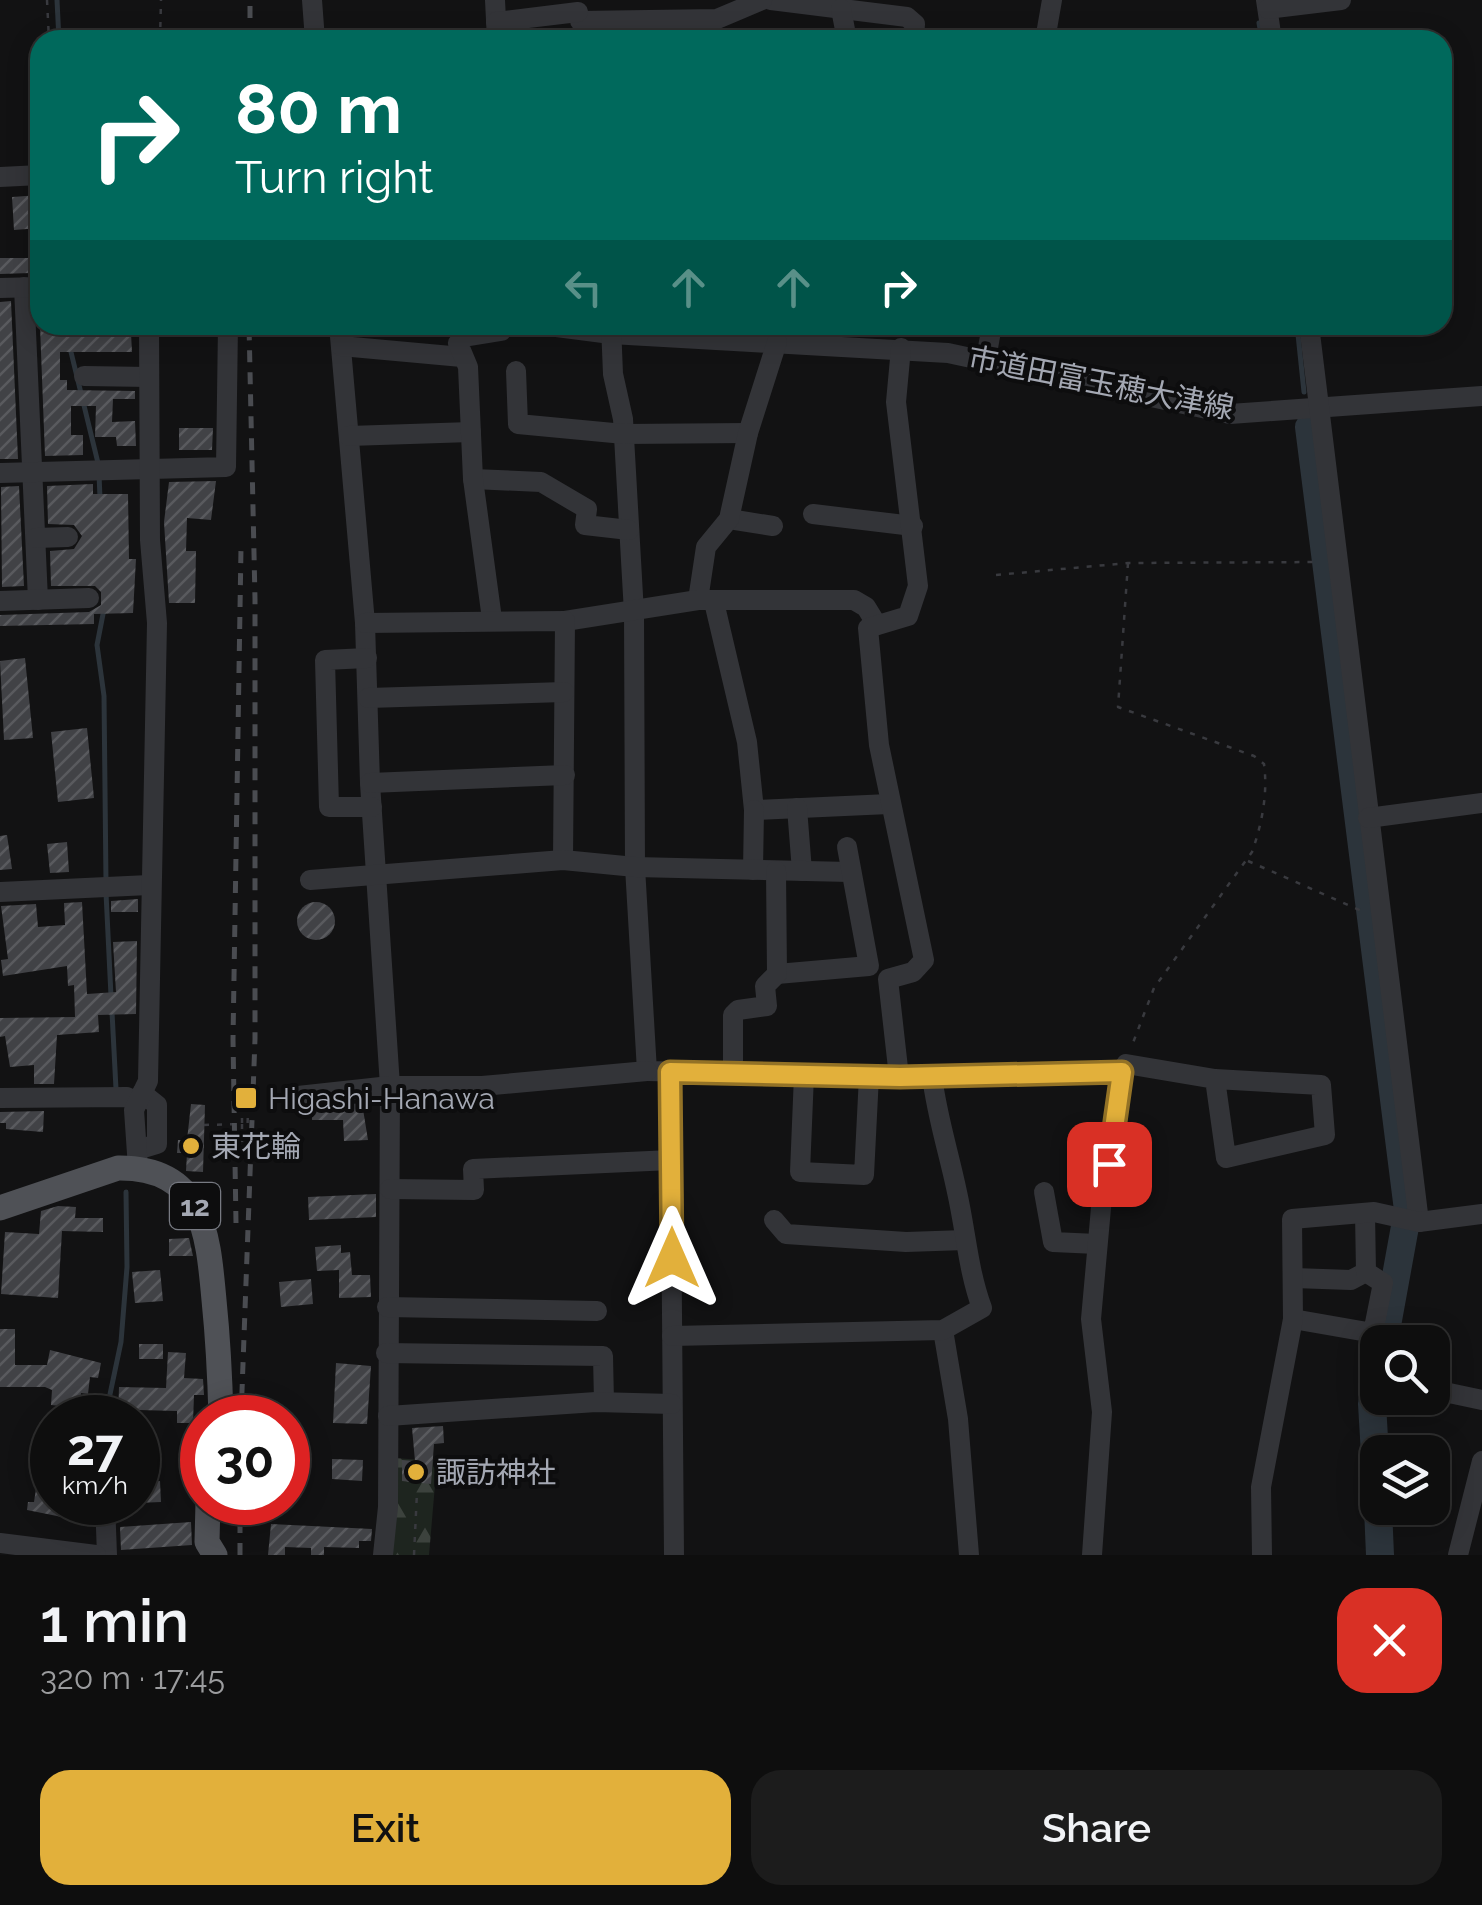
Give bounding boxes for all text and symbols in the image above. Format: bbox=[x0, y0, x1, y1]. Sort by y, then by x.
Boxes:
text: 80 m bbox=[235, 67, 402, 149]
icon: right bbox=[70, 70, 200, 200]
text: Turn right bbox=[235, 151, 433, 204]
icon: left bbox=[556, 260, 611, 315]
icon: ahead bbox=[661, 260, 716, 315]
icon: ahead bbox=[766, 260, 821, 315]
icon: right bbox=[871, 260, 926, 315]
street label: 市道田富玉穂大津線 bbox=[965, 340, 1237, 426]
place label: Higashi-Hanawa bbox=[268, 1081, 495, 1116]
marker: Higashi-Hanawa bbox=[233, 1085, 259, 1111]
pin bbox=[1067, 1122, 1152, 1207]
place label: 東花輪 bbox=[211, 1129, 301, 1164]
marker: 東花輪 bbox=[180, 1135, 202, 1157]
icon: arrive bbox=[1082, 1137, 1137, 1192]
road number: 12 bbox=[170, 1183, 220, 1229]
position arrow bbox=[620, 1206, 724, 1310]
map controls bbox=[1360, 1325, 1450, 1525]
button: search bbox=[1360, 1325, 1450, 1415]
speed limit sign: 30 bbox=[180, 1395, 310, 1525]
text: 27 bbox=[67, 1418, 123, 1477]
button: layers bbox=[1360, 1435, 1450, 1525]
place label: 諏訪神社 bbox=[436, 1455, 556, 1490]
marker: 諏訪神社 bbox=[405, 1461, 427, 1483]
text: km/h bbox=[62, 1470, 128, 1500]
text: 1 min bbox=[40, 1586, 189, 1656]
button: close bbox=[1337, 1588, 1442, 1693]
text: 320 m · 17:45 bbox=[40, 1659, 225, 1696]
button: Exit bbox=[40, 1770, 731, 1885]
button: Share bbox=[751, 1770, 1442, 1885]

